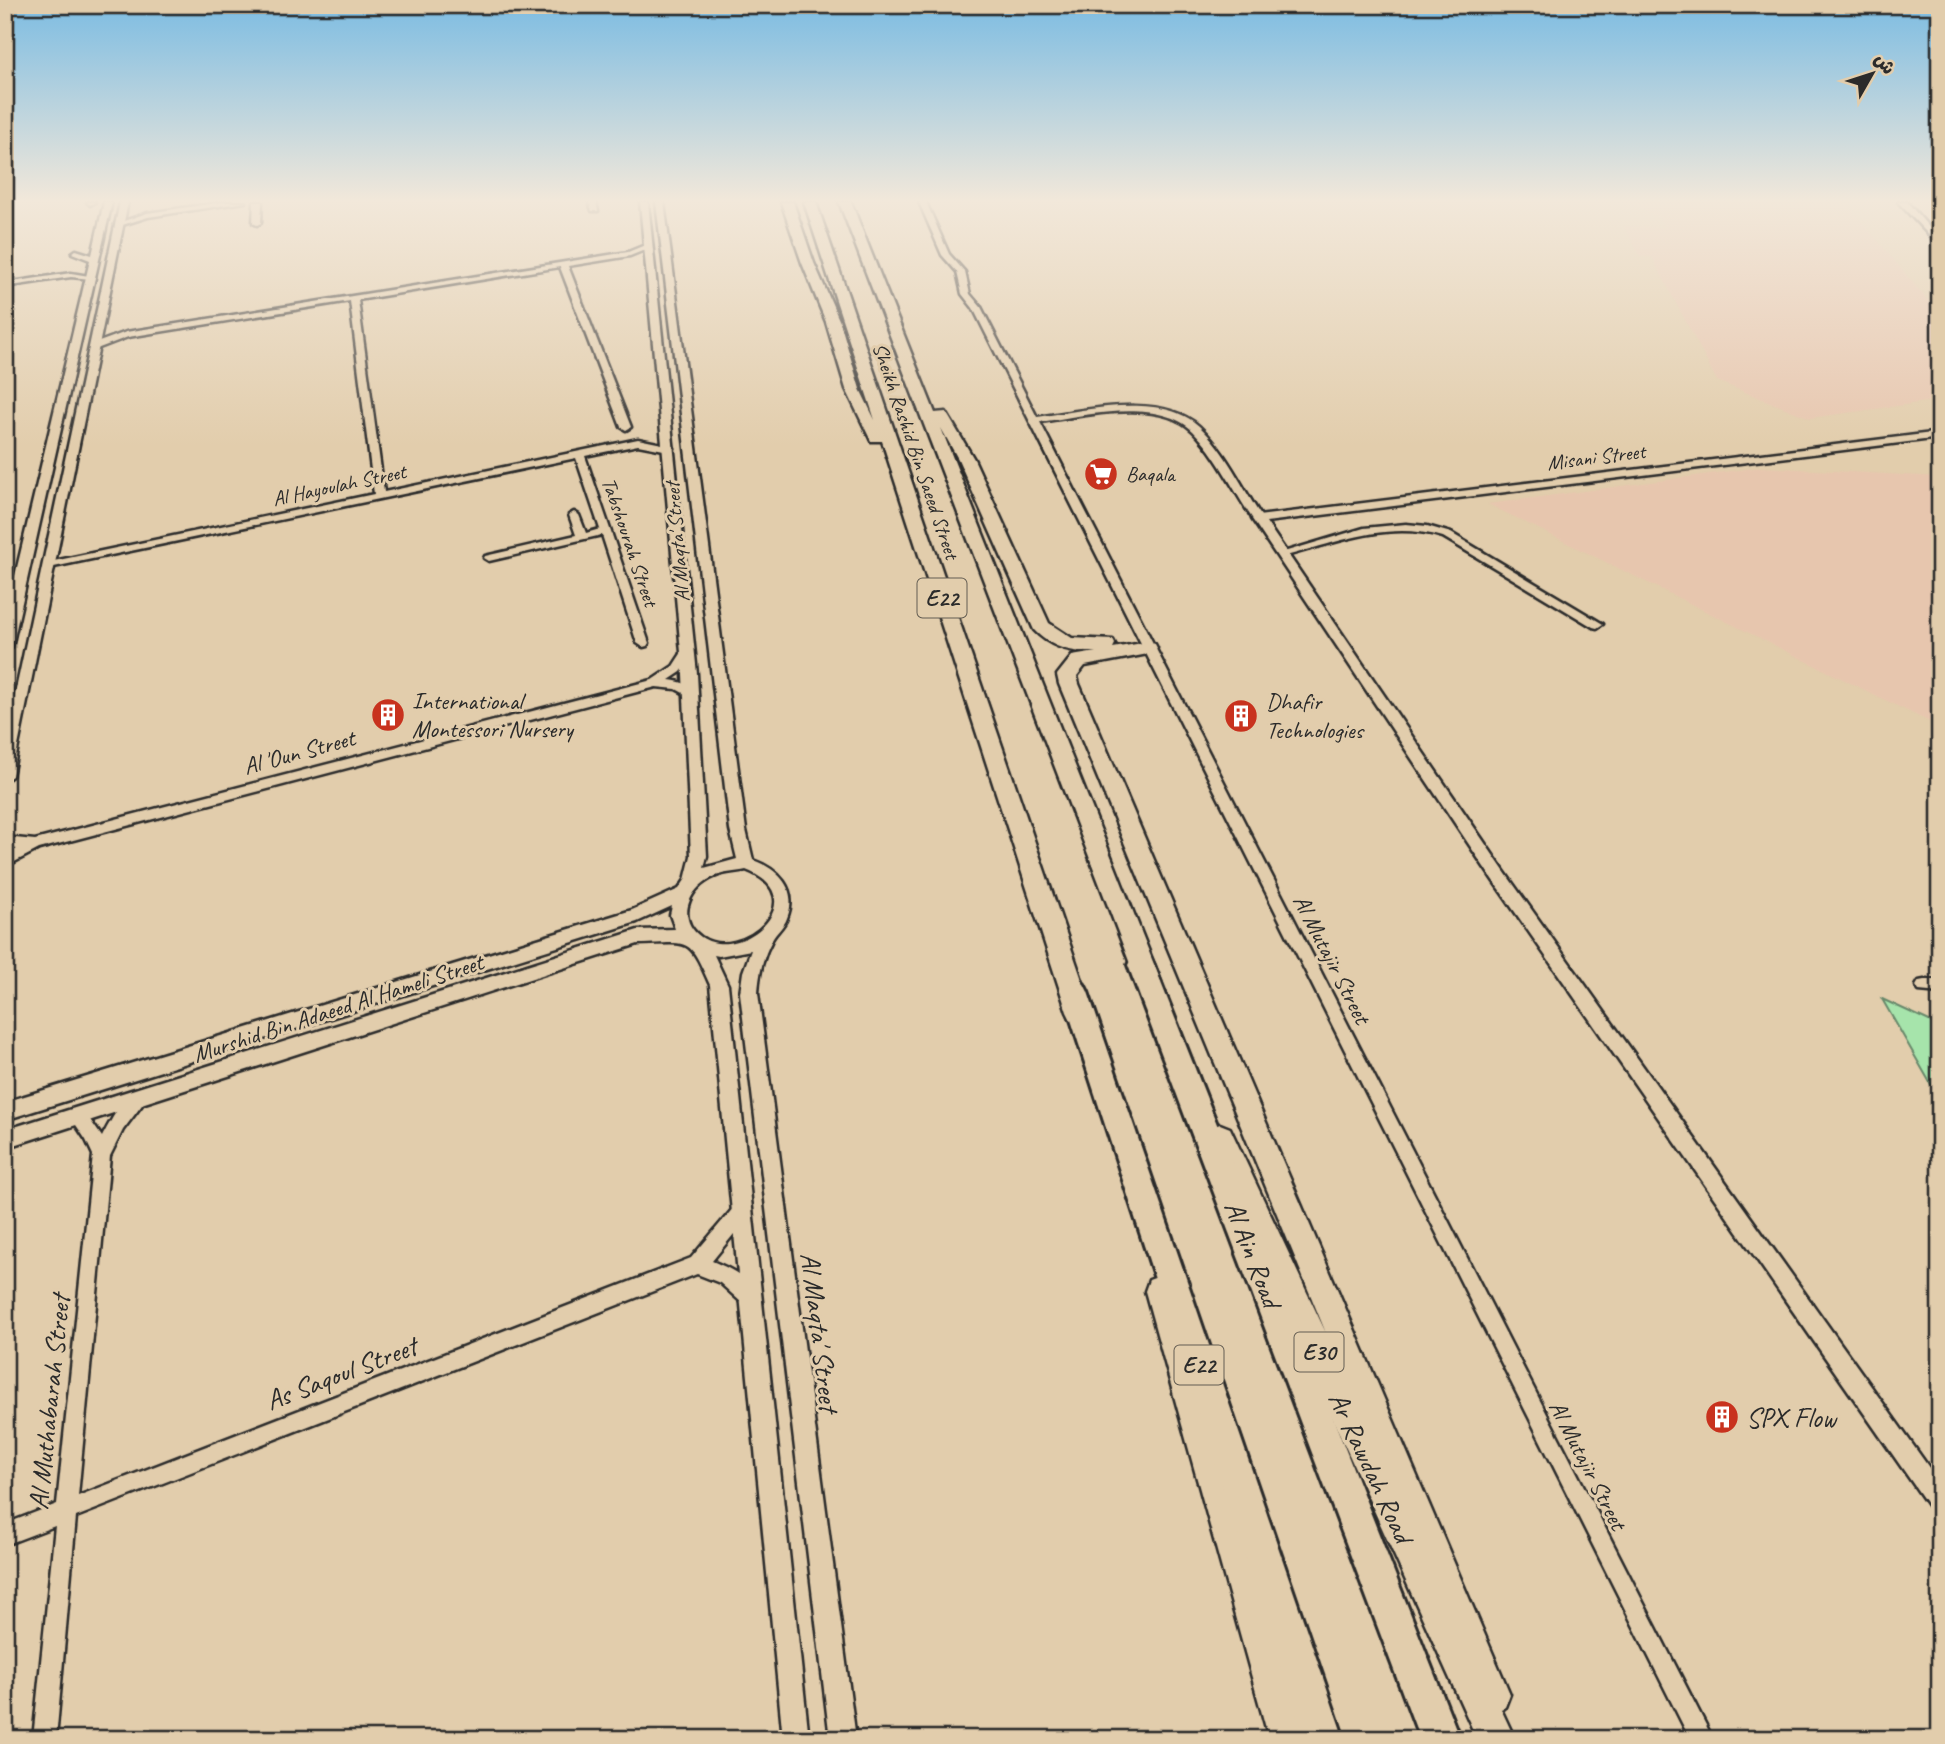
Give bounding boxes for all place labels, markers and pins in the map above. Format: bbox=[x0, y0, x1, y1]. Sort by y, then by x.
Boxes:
supermarket icon: Baqala bbox=[1082, 455, 1120, 493]
place label: Baqala bbox=[1126, 461, 1177, 487]
place label: International Montessori Nursery bbox=[412, 686, 575, 744]
place label: Dhafir Technologies bbox=[1266, 687, 1365, 745]
building icon: International Montessori Nursery bbox=[369, 696, 407, 734]
building icon: Dhafir Technologies bbox=[1222, 697, 1260, 735]
building icon: SPX Flow bbox=[1703, 1398, 1741, 1436]
place label: SPX Flow bbox=[1746, 1400, 1839, 1435]

